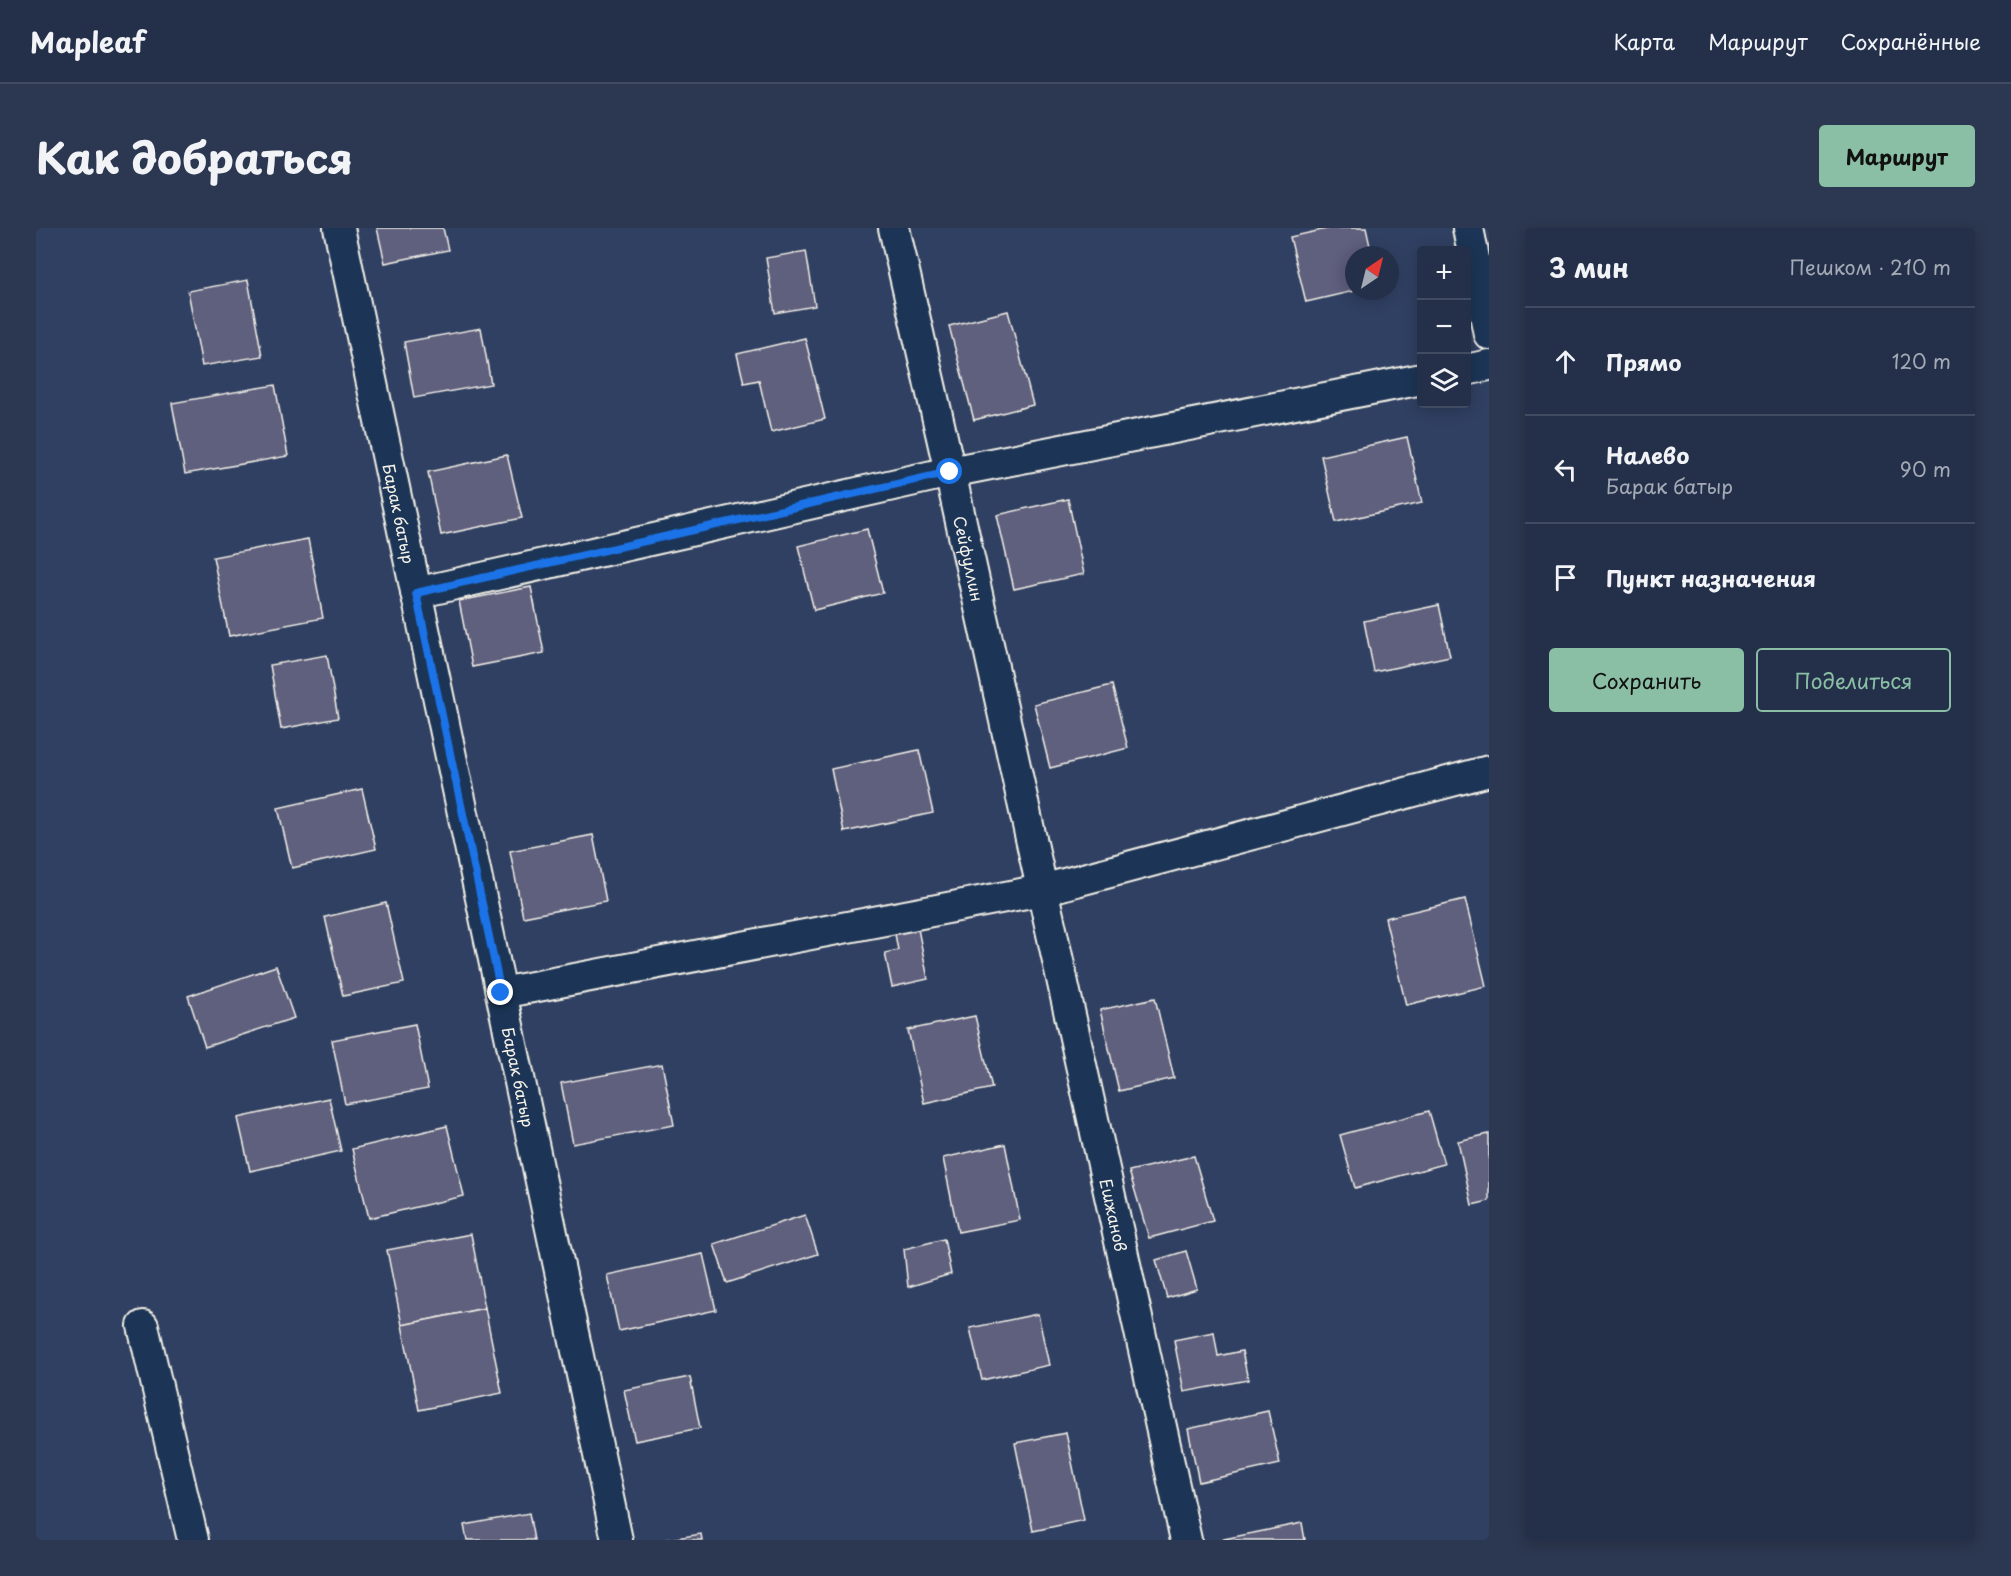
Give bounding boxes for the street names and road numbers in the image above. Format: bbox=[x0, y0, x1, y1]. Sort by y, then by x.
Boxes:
street label: Барак батыр bbox=[377, 461, 422, 566]
street label: Сейфуллин bbox=[948, 514, 990, 604]
street label: Барак батыр bbox=[497, 1025, 541, 1129]
street label: Ешжанов bbox=[1094, 1176, 1134, 1254]

